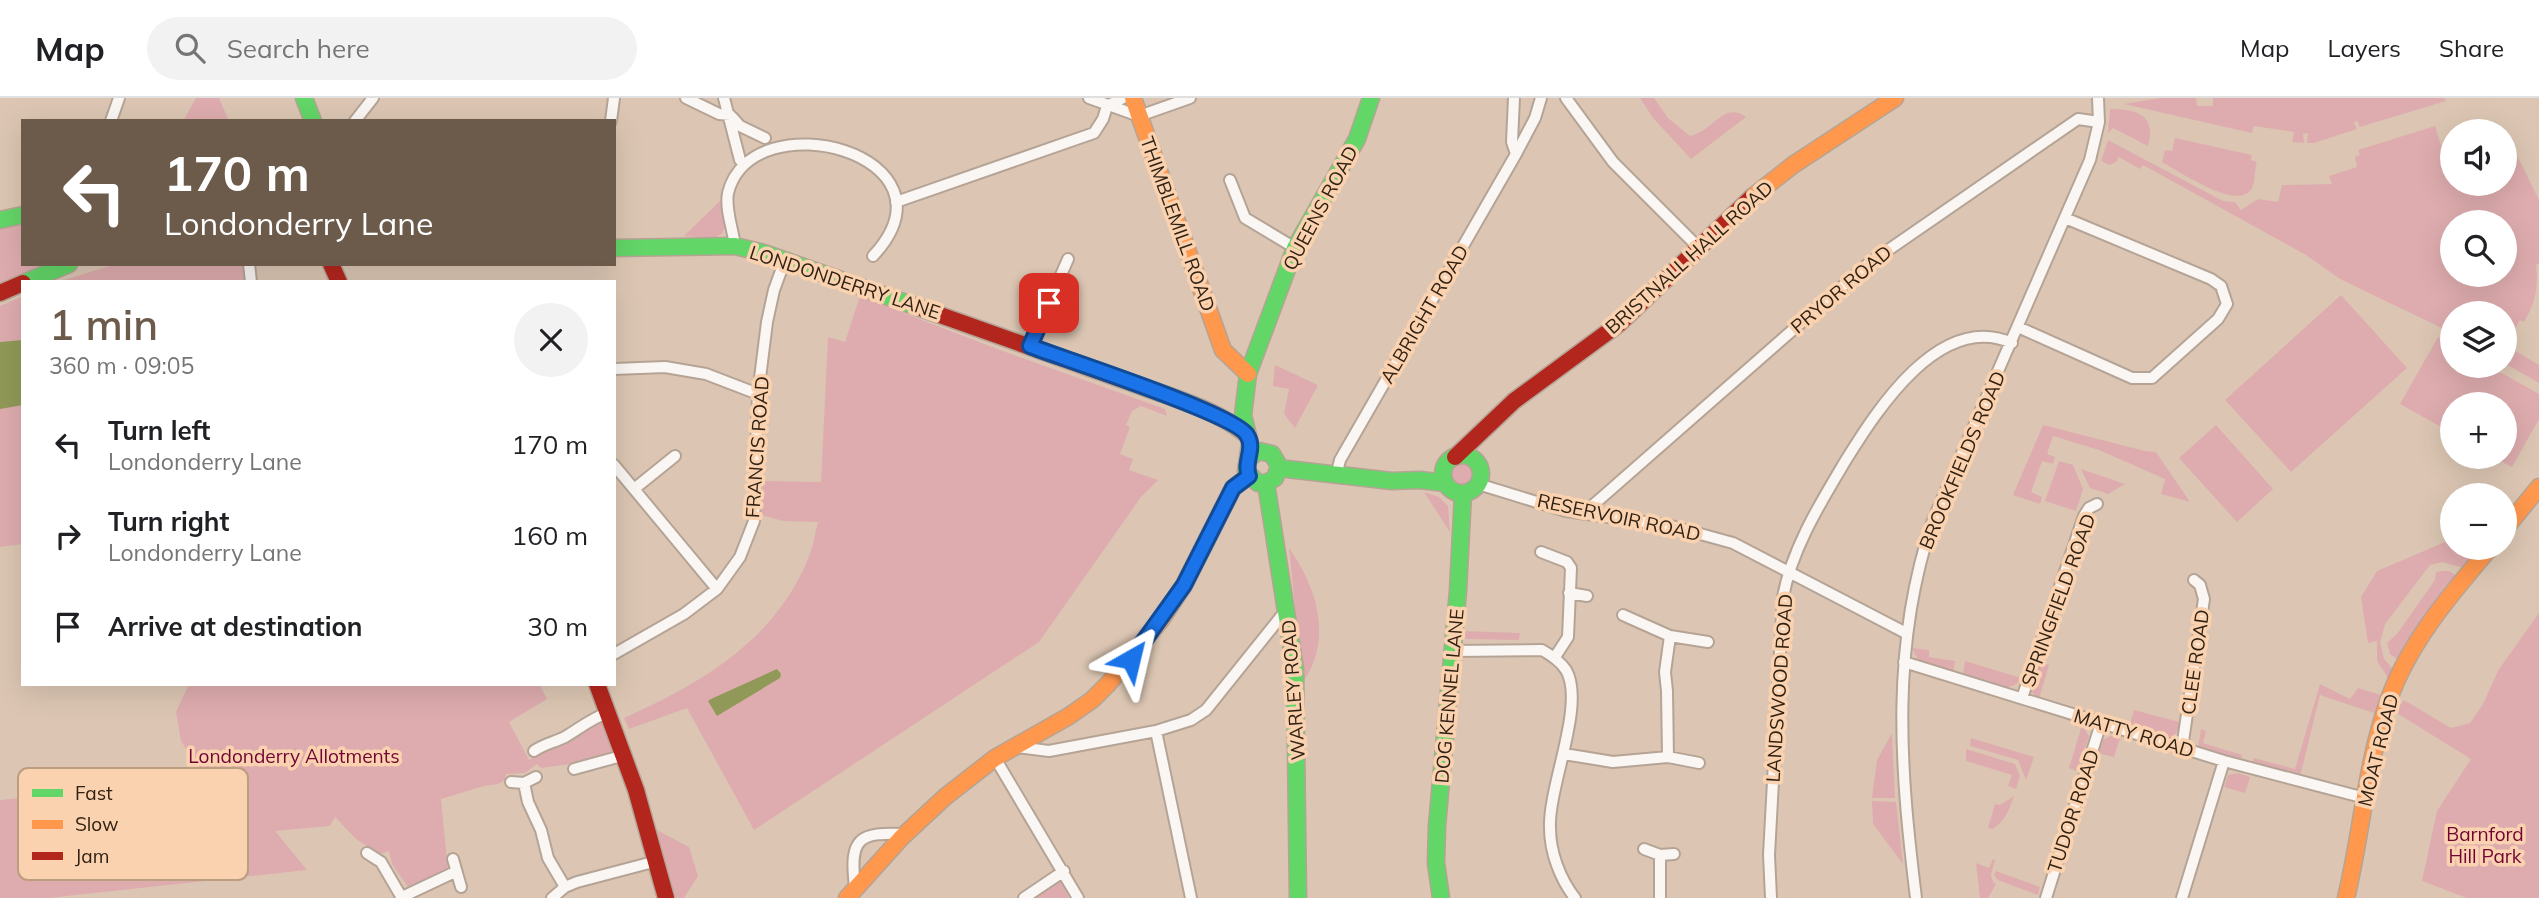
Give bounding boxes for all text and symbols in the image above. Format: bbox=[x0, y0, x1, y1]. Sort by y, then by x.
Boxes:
search box bbox=[147, 17, 637, 80]
text: Map bbox=[35, 28, 105, 69]
icon: search bbox=[171, 29, 209, 67]
text: Search here bbox=[227, 32, 370, 65]
text: Map bbox=[2240, 33, 2289, 63]
text: Layers bbox=[2327, 33, 2401, 63]
text: Share bbox=[2439, 33, 2504, 63]
map controls bbox=[2440, 119, 2517, 560]
button: sound bbox=[2440, 119, 2517, 196]
street label: THIMBLEMILL ROAD bbox=[1135, 133, 1221, 315]
text: 170 m bbox=[164, 142, 310, 203]
street label: QUEENS ROAD bbox=[1277, 142, 1363, 274]
icon: left bbox=[49, 147, 140, 238]
street label: BRISTNALL HALL ROAD bbox=[1600, 175, 1778, 339]
text: Londonderry Lane bbox=[164, 203, 433, 243]
button: search bbox=[2440, 210, 2517, 287]
street label: LONDONDERRY LANE bbox=[747, 240, 943, 324]
street label: PRYOR ROAD bbox=[1786, 240, 1896, 338]
street label: ALBRIGHT ROAD bbox=[1375, 241, 1473, 387]
pin bbox=[1019, 273, 1079, 333]
icon: arrive bbox=[1030, 284, 1068, 322]
text: 1 min bbox=[49, 298, 158, 351]
button: layers bbox=[2440, 301, 2517, 378]
button: close bbox=[514, 303, 588, 377]
text: 360 m · 09:05 bbox=[49, 351, 194, 380]
street label: BROOKFIELDS ROAD bbox=[1914, 367, 2010, 553]
street label: FRANCIS ROAD bbox=[740, 375, 774, 519]
button: + bbox=[2440, 392, 2517, 469]
text: Turn left bbox=[108, 414, 210, 447]
icon: left bbox=[49, 426, 87, 464]
text: 170 m bbox=[512, 428, 588, 461]
text: Londonderry Lane bbox=[108, 447, 302, 476]
button: − bbox=[2440, 483, 2517, 560]
street label: RESERVOIR ROAD bbox=[1535, 488, 1703, 546]
text: Turn right bbox=[108, 505, 229, 538]
street label: SPRINGFIELD ROAD bbox=[2016, 510, 2100, 690]
icon: right bbox=[49, 517, 87, 555]
text: 160 m bbox=[512, 519, 588, 552]
text: Londonderry Lane bbox=[108, 538, 302, 567]
street label: LANDSWOOD ROAD bbox=[1760, 593, 1798, 783]
icon: arrive bbox=[49, 608, 87, 646]
street label: DOG KENNEL LANE bbox=[1429, 608, 1469, 784]
street label: CLEE ROAD bbox=[2176, 608, 2214, 716]
text: Arrive at destination bbox=[108, 610, 363, 643]
text: 30 m bbox=[527, 610, 588, 643]
street label: WARLEY ROAD bbox=[1276, 619, 1310, 761]
position arrow bbox=[1094, 622, 1168, 696]
street label: MOAT ROAD bbox=[2352, 691, 2404, 809]
street label: MATTY ROAD bbox=[2071, 703, 2197, 763]
park label: Londonderry Allotments bbox=[188, 744, 400, 768]
street label: TUDOR ROAD bbox=[2042, 746, 2104, 876]
legend bbox=[18, 768, 248, 880]
text: Fast bbox=[75, 781, 113, 805]
text: Slow bbox=[75, 812, 119, 836]
park label: Barnford Hill Park bbox=[2446, 822, 2524, 868]
text: Jam bbox=[75, 844, 109, 868]

